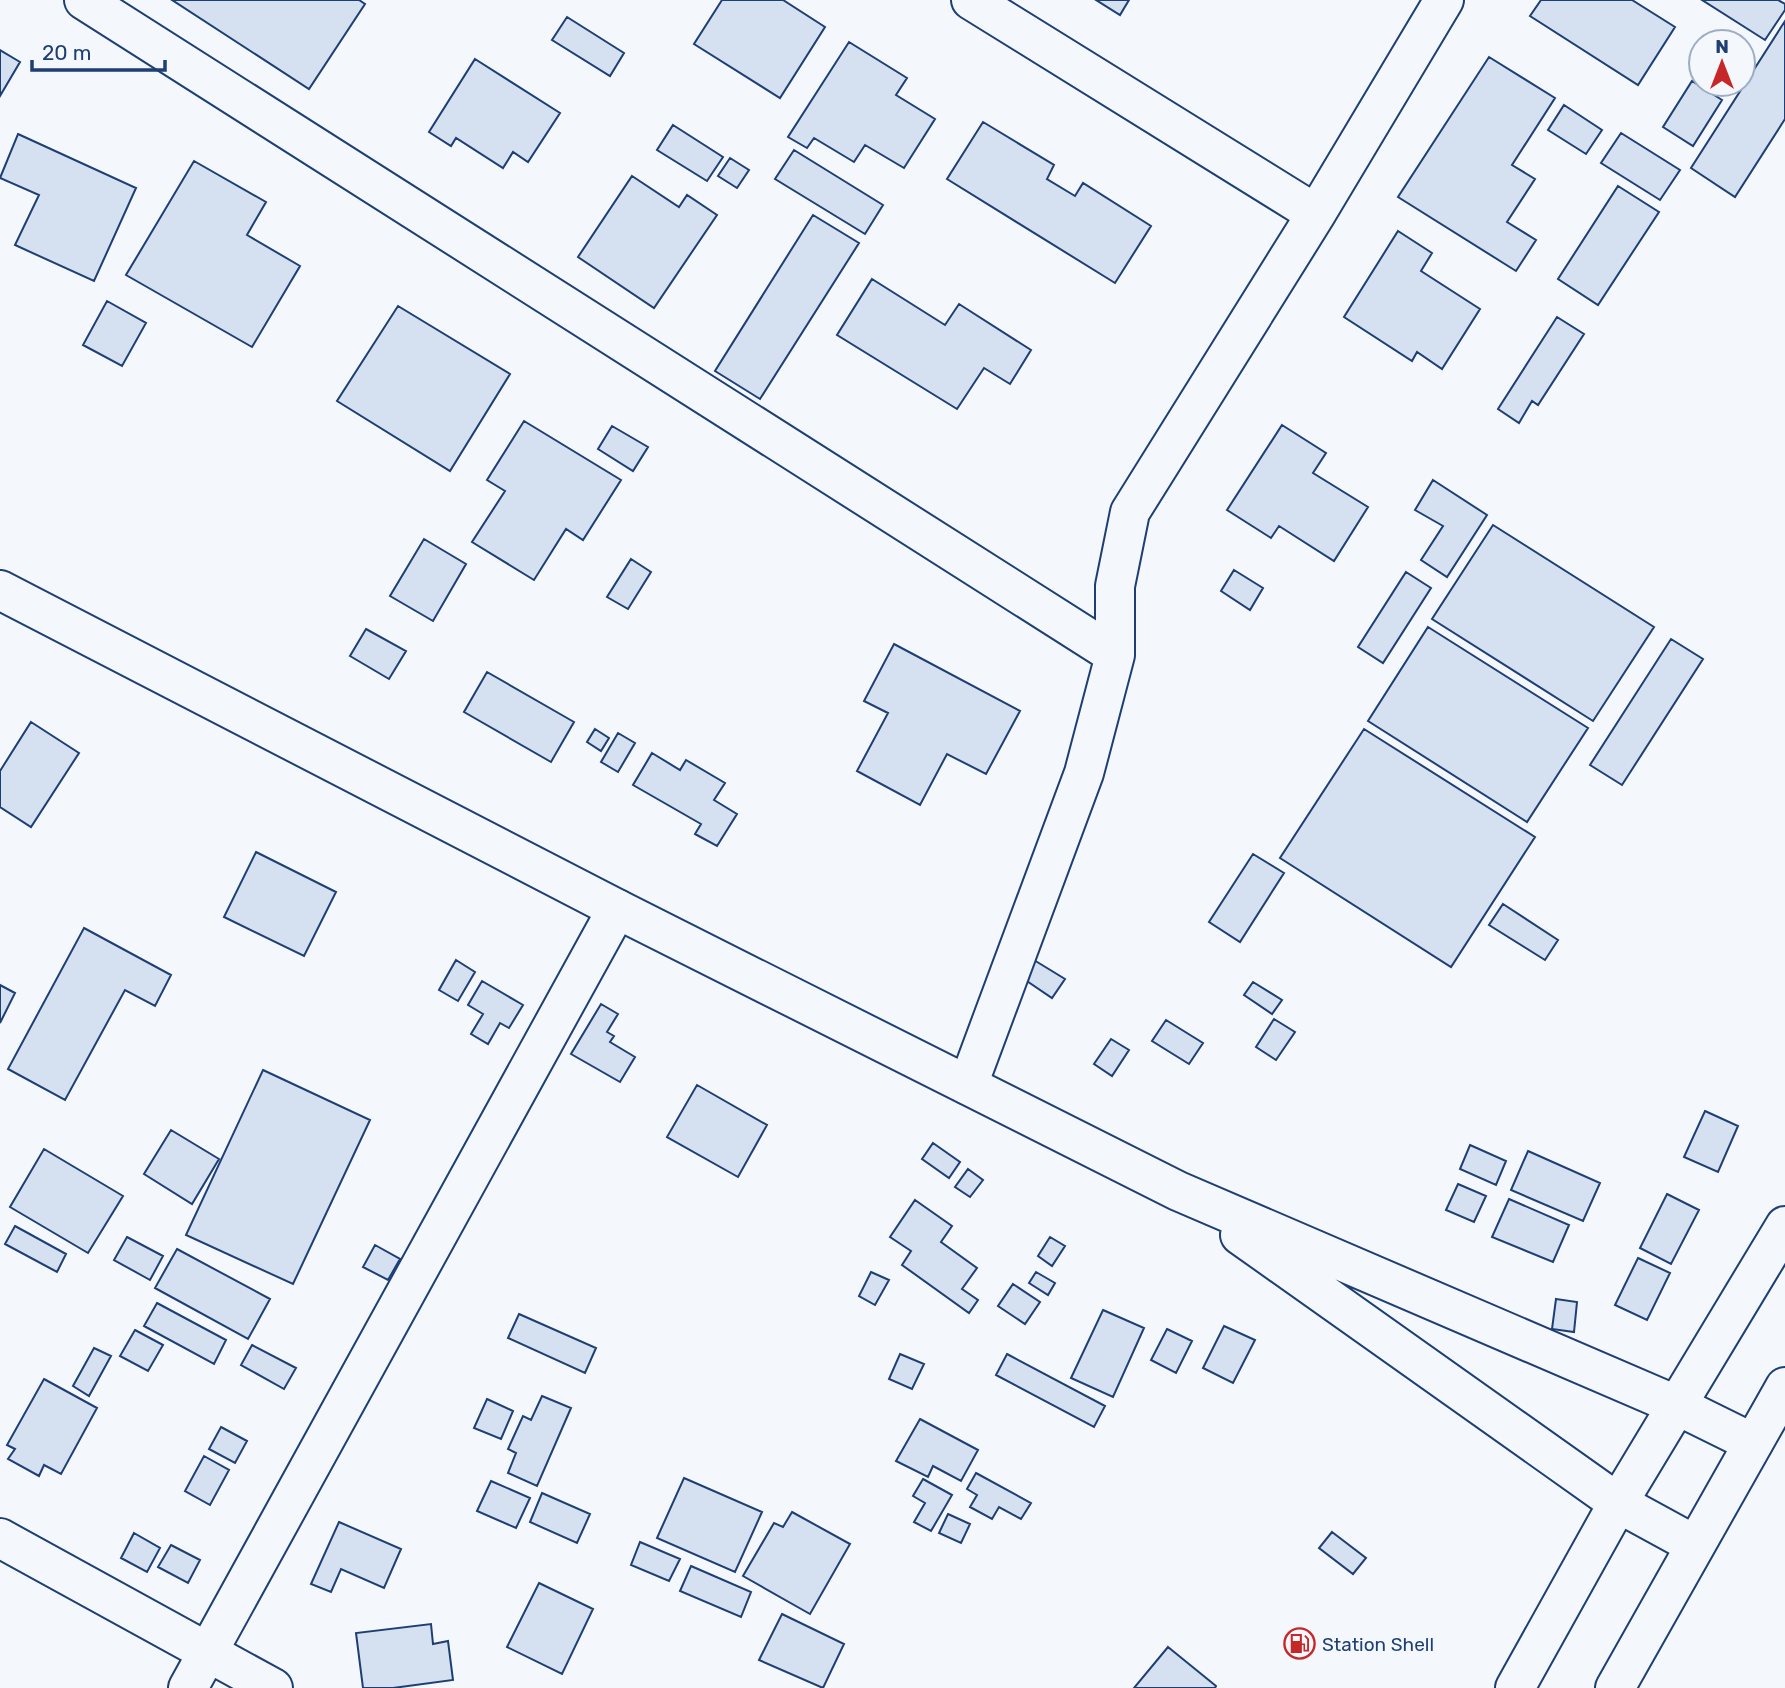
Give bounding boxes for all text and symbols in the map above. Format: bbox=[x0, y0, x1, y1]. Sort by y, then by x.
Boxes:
scale bar bbox=[32, 28, 164, 72]
north arrow bbox=[1687, 28, 1757, 98]
text: N bbox=[1715, 35, 1729, 58]
text: 20 m bbox=[42, 40, 91, 65]
fuel station icon: Station Shell bbox=[1282, 1627, 1316, 1661]
place label: Station Shell bbox=[1322, 1633, 1434, 1656]

